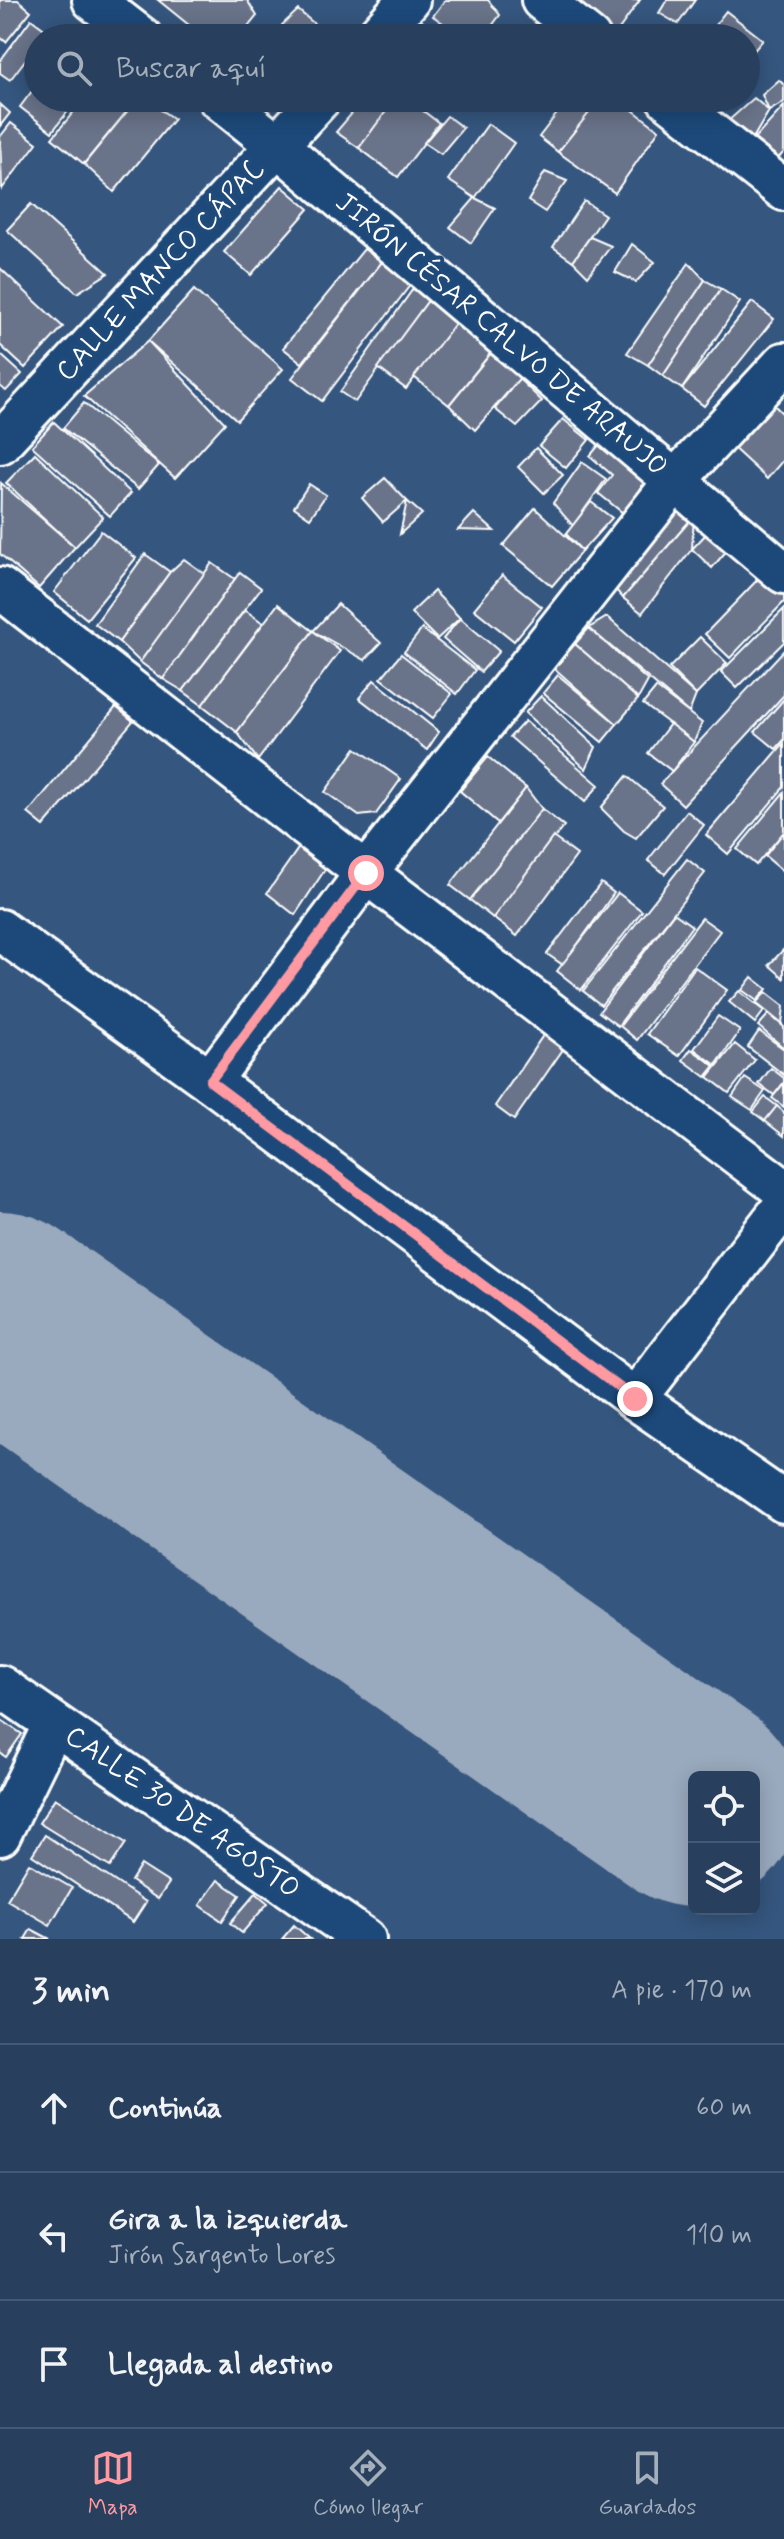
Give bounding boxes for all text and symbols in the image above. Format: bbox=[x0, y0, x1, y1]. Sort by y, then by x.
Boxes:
search box bbox=[24, 24, 760, 112]
icon: search bbox=[52, 46, 96, 90]
text: Buscar aquí bbox=[116, 49, 267, 88]
street label: CALLE MANCO CÁPAC bbox=[48, 152, 274, 390]
street label: JIRÓN CÉSAR CALVO DE ARAUJO bbox=[327, 183, 676, 485]
route start bbox=[348, 855, 384, 891]
route end bbox=[617, 1381, 653, 1417]
street label: CALLE 30 DE AGOSTO bbox=[57, 1718, 307, 1908]
map controls bbox=[688, 1771, 760, 1915]
button: locate bbox=[688, 1771, 760, 1843]
button: layers bbox=[688, 1843, 760, 1915]
text: 3 min bbox=[32, 1969, 110, 2014]
text: A pie · 170 m bbox=[611, 1974, 752, 2008]
icon: ahead bbox=[32, 2086, 76, 2130]
text: Continúa bbox=[108, 2089, 222, 2128]
text: 60 m bbox=[696, 2091, 752, 2125]
text: Gira a la izquierda bbox=[108, 2200, 347, 2239]
icon: left bbox=[32, 2214, 76, 2258]
text: 110 m bbox=[686, 2219, 752, 2253]
text: Jirón Sargento Lores bbox=[108, 2239, 336, 2273]
icon: arrive bbox=[32, 2342, 76, 2386]
text: Llegada al destino bbox=[108, 2345, 333, 2384]
tab: Mapa bbox=[88, 2446, 138, 2522]
tab: Cómo llegar bbox=[313, 2446, 423, 2522]
tab: Guardados bbox=[599, 2446, 696, 2522]

